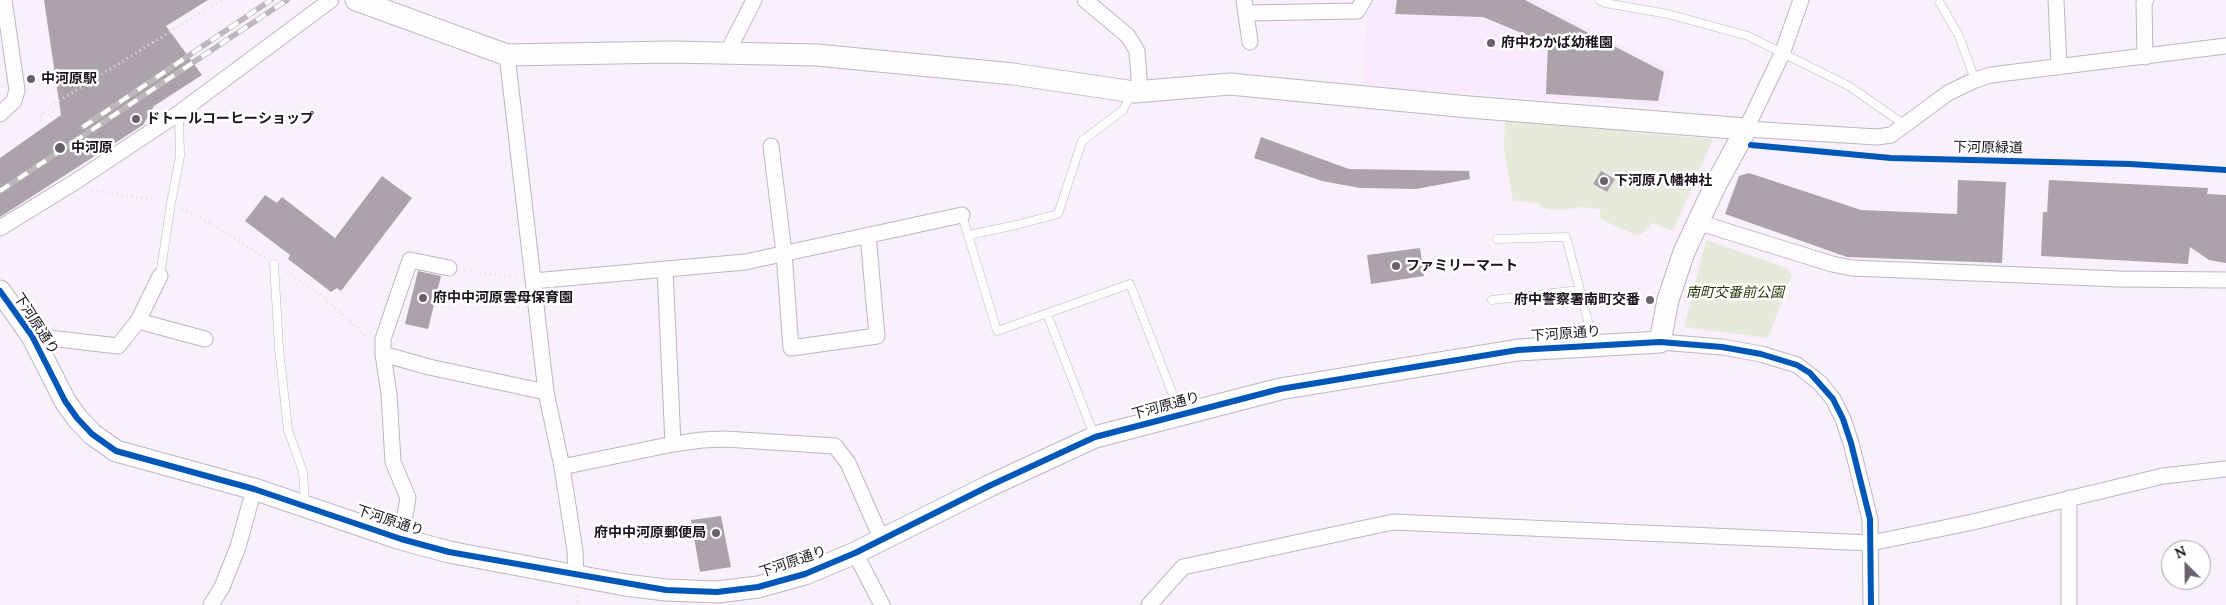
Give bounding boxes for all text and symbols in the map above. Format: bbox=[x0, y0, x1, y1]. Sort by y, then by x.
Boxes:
place label: 府中わかば幼稚園 bbox=[1501, 35, 1613, 51]
marker: 府中わかば幼稚園 bbox=[1485, 37, 1497, 49]
place label: 中河原駅 bbox=[41, 71, 97, 87]
marker: 中河原駅 bbox=[25, 73, 37, 85]
place label: ドトールコーヒーショップ bbox=[146, 111, 314, 127]
marker: ドトールコーヒーショップ bbox=[130, 113, 142, 125]
street label: 下河原緑道 bbox=[1953, 139, 2023, 157]
place label: 中河原 bbox=[71, 140, 113, 156]
marker: 中河原 bbox=[53, 141, 67, 155]
place label: 下河原八幡神社 bbox=[1614, 173, 1712, 189]
marker: 下河原八幡神社 bbox=[1598, 175, 1610, 187]
place label: ファミリーマート bbox=[1406, 258, 1518, 274]
marker: ファミリーマート bbox=[1390, 260, 1402, 272]
park label: 南町交番前公園 bbox=[1686, 285, 1784, 301]
street label: 下河原通り bbox=[10, 290, 62, 358]
place label: 府中中河原雲母保育園 bbox=[433, 290, 573, 306]
marker: 府中中河原雲母保育園 bbox=[417, 292, 429, 304]
place label: 府中警察署南町交番 bbox=[1514, 292, 1640, 308]
marker: 府中警察署南町交番 bbox=[1644, 294, 1656, 306]
street label: 下河原通り bbox=[1530, 323, 1602, 345]
street label: 下河原通り bbox=[1130, 389, 1202, 423]
street label: 下河原通り bbox=[354, 502, 426, 540]
place label: 府中中河原郵便局 bbox=[594, 525, 706, 541]
marker: 府中中河原郵便局 bbox=[710, 527, 722, 539]
north arrow bbox=[2161, 540, 2211, 590]
text: N bbox=[2172, 542, 2189, 563]
street label: 下河原通り bbox=[757, 543, 829, 581]

